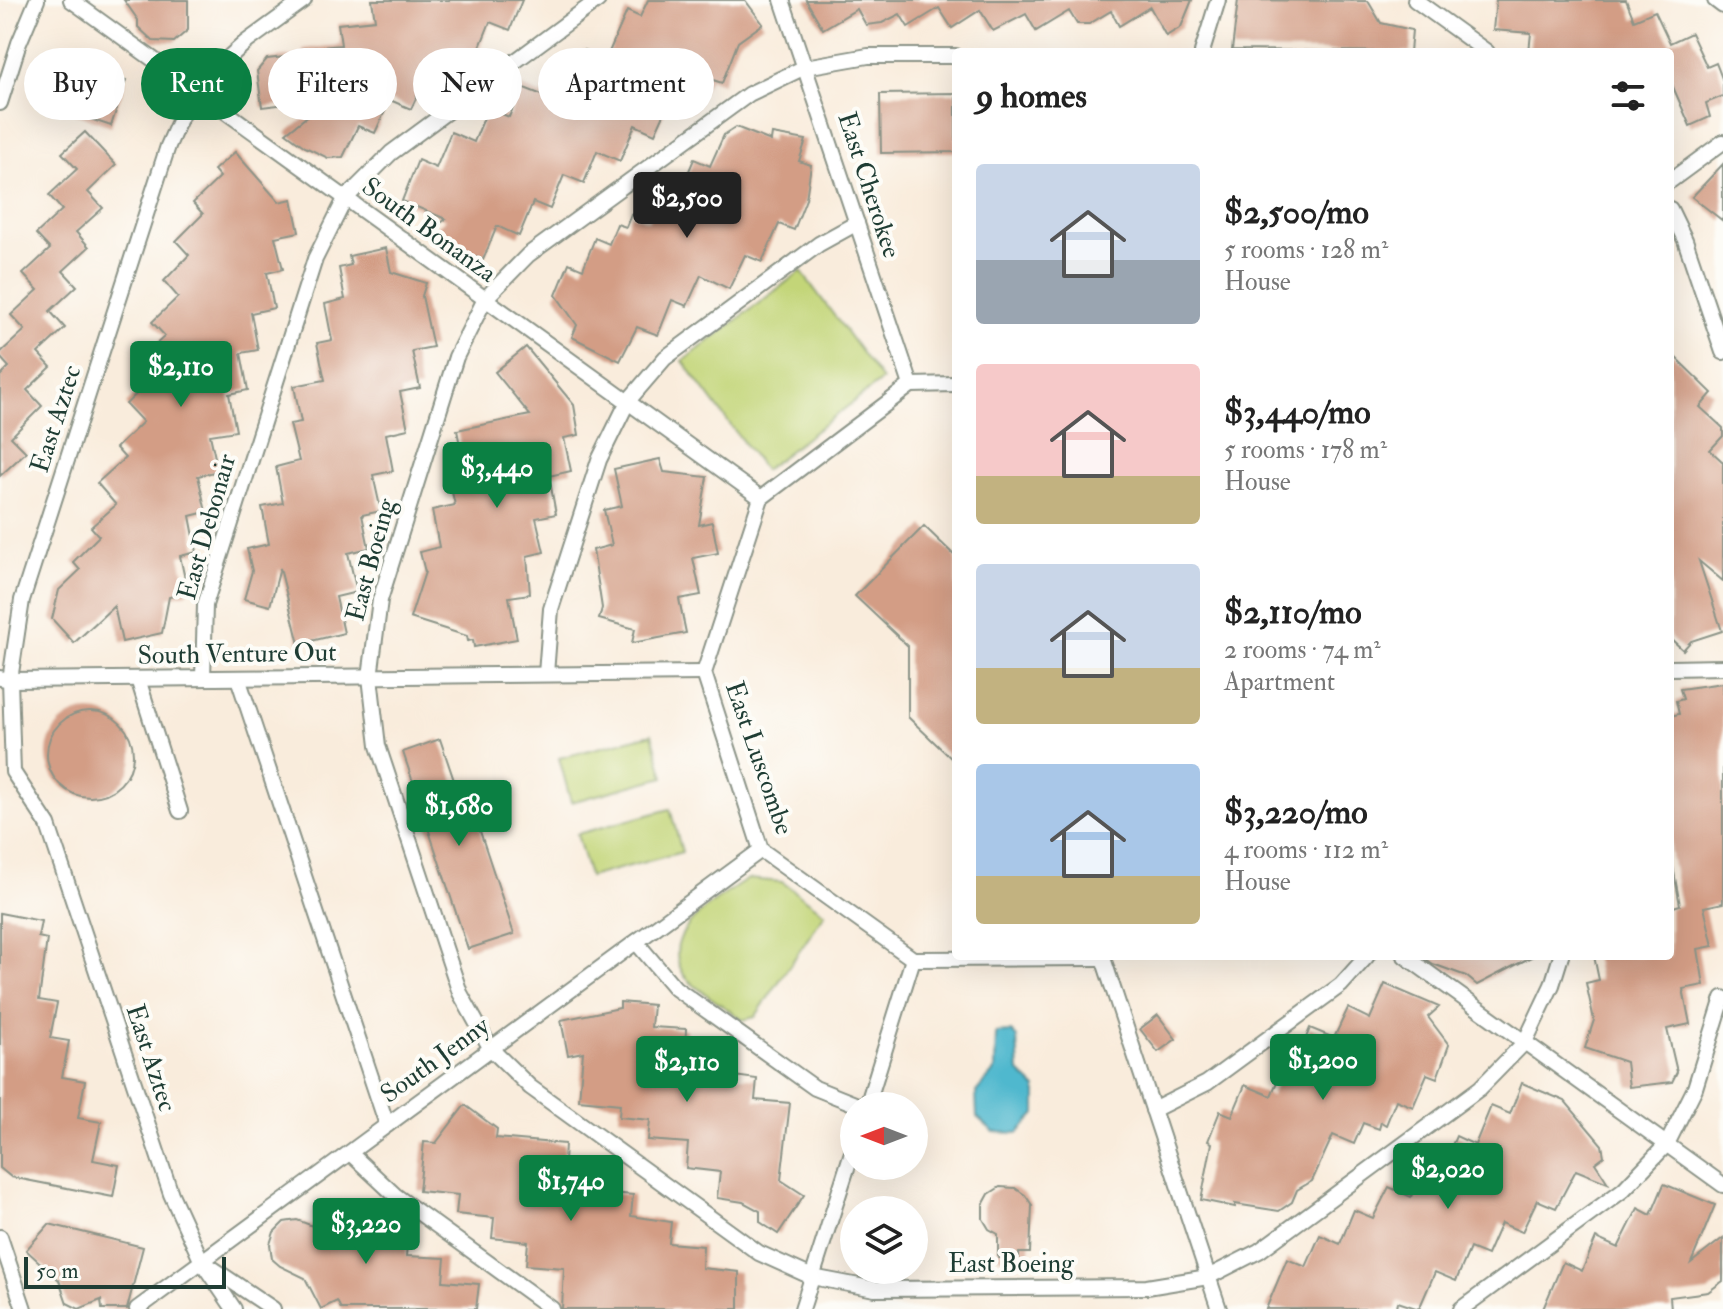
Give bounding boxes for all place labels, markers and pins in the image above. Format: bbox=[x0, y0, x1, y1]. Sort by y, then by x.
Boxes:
pin: $2,500 bbox=[622, 172, 752, 240]
pin: $2,110 bbox=[116, 341, 246, 409]
pin: $3,440 bbox=[432, 442, 562, 510]
pin: $1,680 bbox=[394, 780, 524, 848]
pin: $1,200 bbox=[1258, 1034, 1388, 1102]
pin: $2,110 bbox=[622, 1036, 752, 1104]
pin: $2,020 bbox=[1383, 1143, 1513, 1211]
pin: $1,740 bbox=[506, 1155, 636, 1223]
pin: $3,220 bbox=[301, 1198, 431, 1266]

